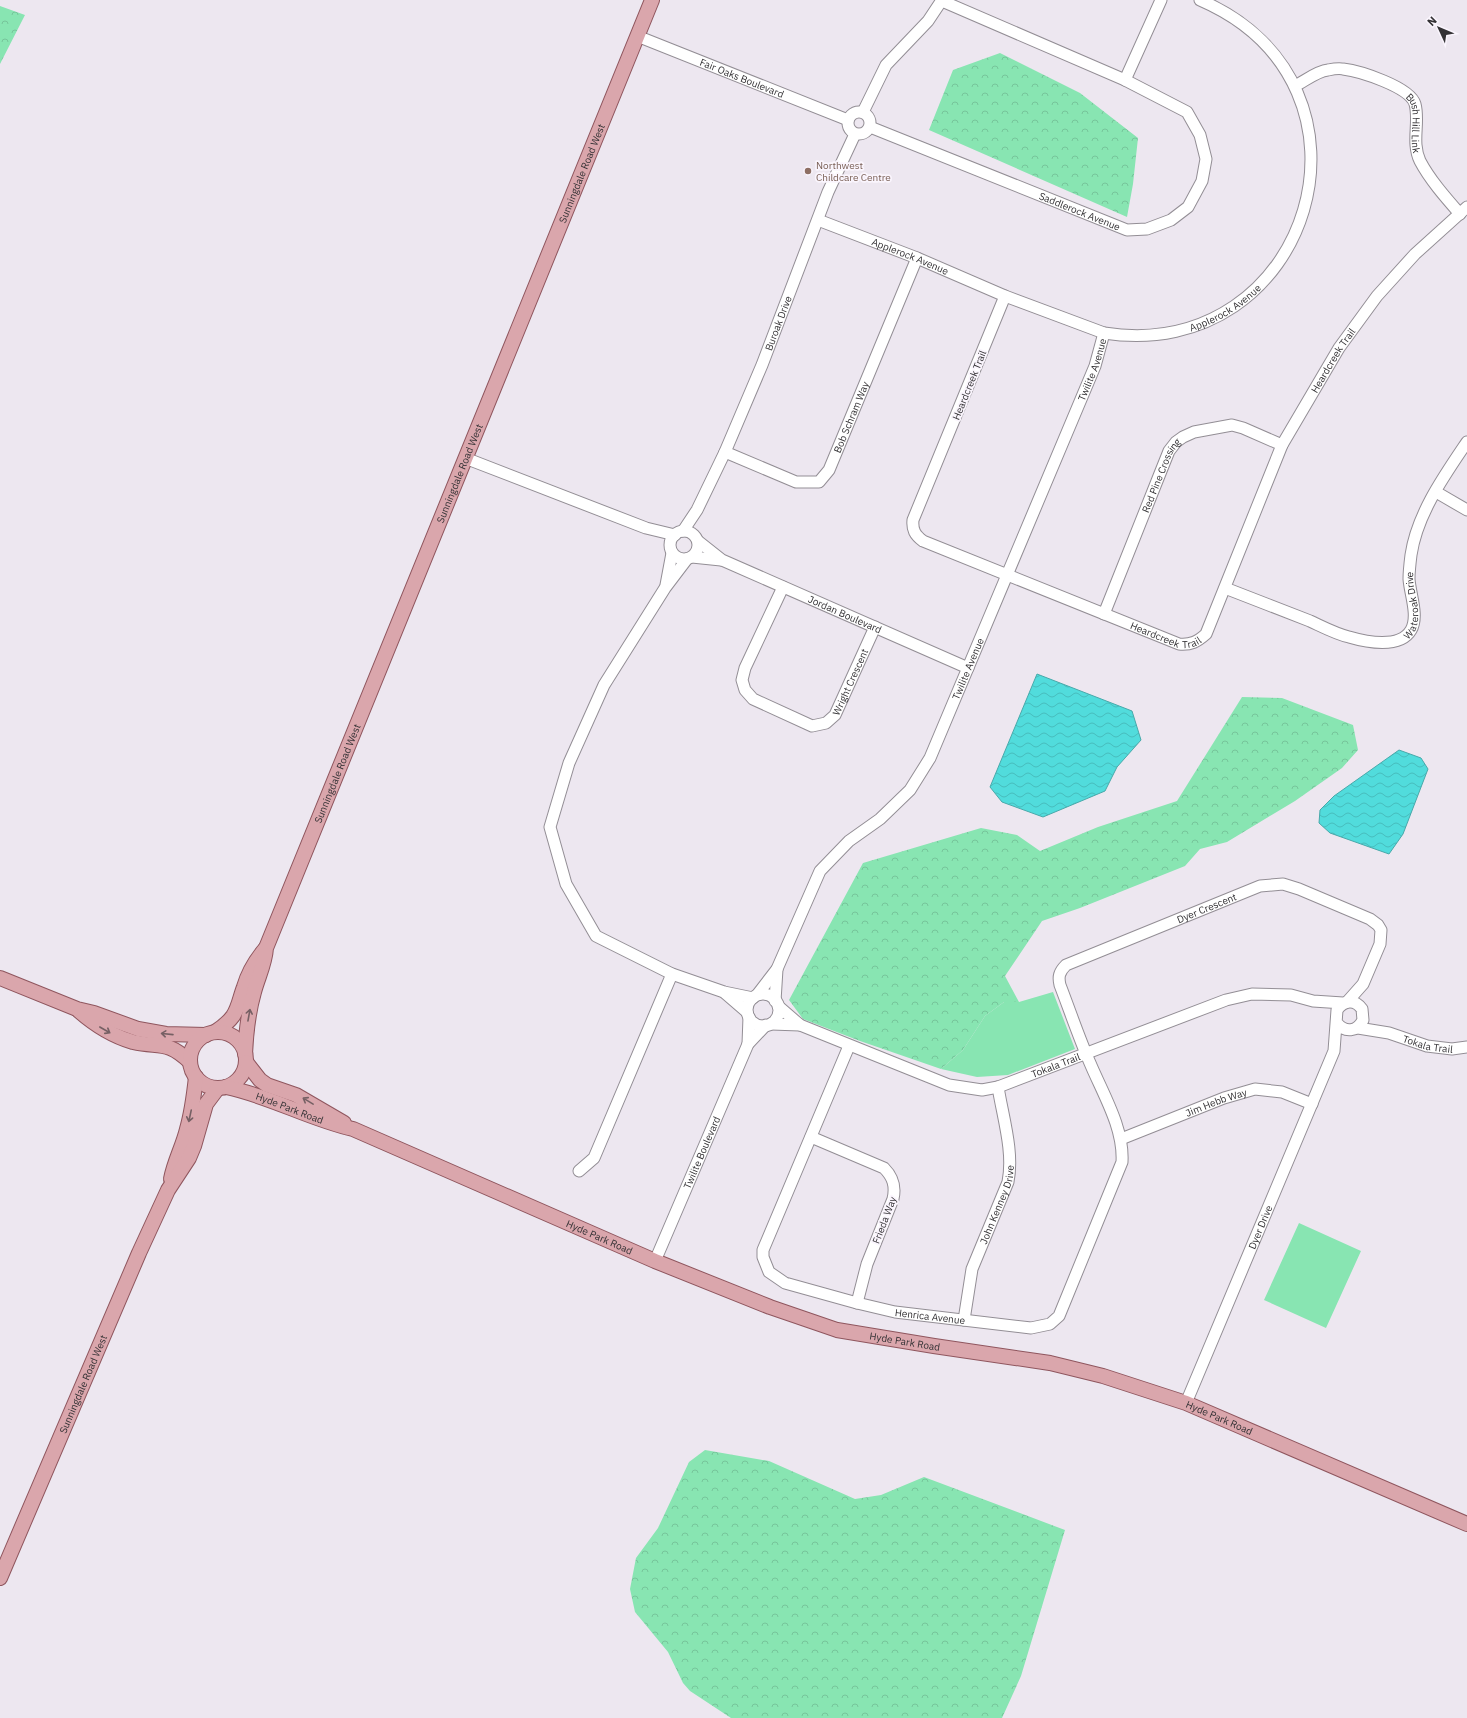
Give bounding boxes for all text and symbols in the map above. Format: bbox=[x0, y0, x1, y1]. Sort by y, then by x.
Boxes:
north arrow bbox=[1419, 8, 1459, 48]
text: N bbox=[1424, 13, 1440, 29]
street label: Fair Oaks Boulevard bbox=[698, 56, 786, 101]
street label: Bush Hill Link bbox=[1403, 90, 1423, 155]
street label: Sunningdale Road West bbox=[556, 121, 608, 225]
place label: Northwest Childcare Centre bbox=[816, 159, 891, 184]
marker: Northwest Childcare Centre bbox=[803, 166, 813, 176]
street label: Saddlerock Avenue bbox=[1037, 189, 1123, 234]
street label: Applerock Avenue bbox=[870, 235, 951, 278]
street label: Applerock Avenue bbox=[1188, 281, 1264, 334]
street label: Buroak Drive bbox=[762, 294, 795, 353]
street label: Heardcreek Trail bbox=[1308, 325, 1359, 395]
street label: Twilite Avenue bbox=[1075, 336, 1109, 403]
street label: Heardcreek Trail bbox=[950, 348, 989, 422]
street label: Bob Schram Way bbox=[831, 380, 872, 455]
street label: Sunningdale Road West bbox=[434, 422, 486, 525]
street label: Red Pine Crossing bbox=[1139, 435, 1183, 515]
street label: Wateroak Drive bbox=[1401, 571, 1421, 642]
street label: Jordan Boulevard bbox=[806, 593, 884, 636]
street label: Heardcreek Trail bbox=[1128, 619, 1204, 651]
street label: Twilite Avenue bbox=[949, 636, 987, 702]
street label: Wright Crescent bbox=[830, 646, 871, 717]
street label: Sunningdale Road West bbox=[312, 722, 364, 825]
street label: Dyer Crescent bbox=[1175, 890, 1239, 926]
one-way arrow bbox=[245, 1009, 253, 1022]
one-way arrow bbox=[99, 1026, 111, 1034]
one-way arrow bbox=[161, 1030, 174, 1037]
street label: Tokala Trail bbox=[1401, 1032, 1454, 1056]
street label: Tokala Trail bbox=[1030, 1050, 1082, 1081]
street label: Jim Hebb Way bbox=[1184, 1086, 1248, 1120]
street label: Hyde Park Road bbox=[254, 1090, 325, 1127]
one-way arrow bbox=[303, 1097, 314, 1105]
one-way arrow bbox=[186, 1109, 194, 1122]
street label: Twilite Boulevard bbox=[681, 1114, 723, 1191]
street label: John Kenney Drive bbox=[977, 1164, 1017, 1246]
street label: Frieda Way bbox=[870, 1195, 899, 1246]
street label: Dyer Drive bbox=[1245, 1203, 1276, 1251]
street label: Hyde Park Road bbox=[564, 1217, 635, 1257]
street label: Henrica Avenue bbox=[894, 1306, 966, 1327]
street label: Hyde Park Road bbox=[869, 1329, 941, 1354]
street label: Sunningdale Road West bbox=[57, 1332, 110, 1436]
street label: Hyde Park Road bbox=[1184, 1398, 1255, 1438]

